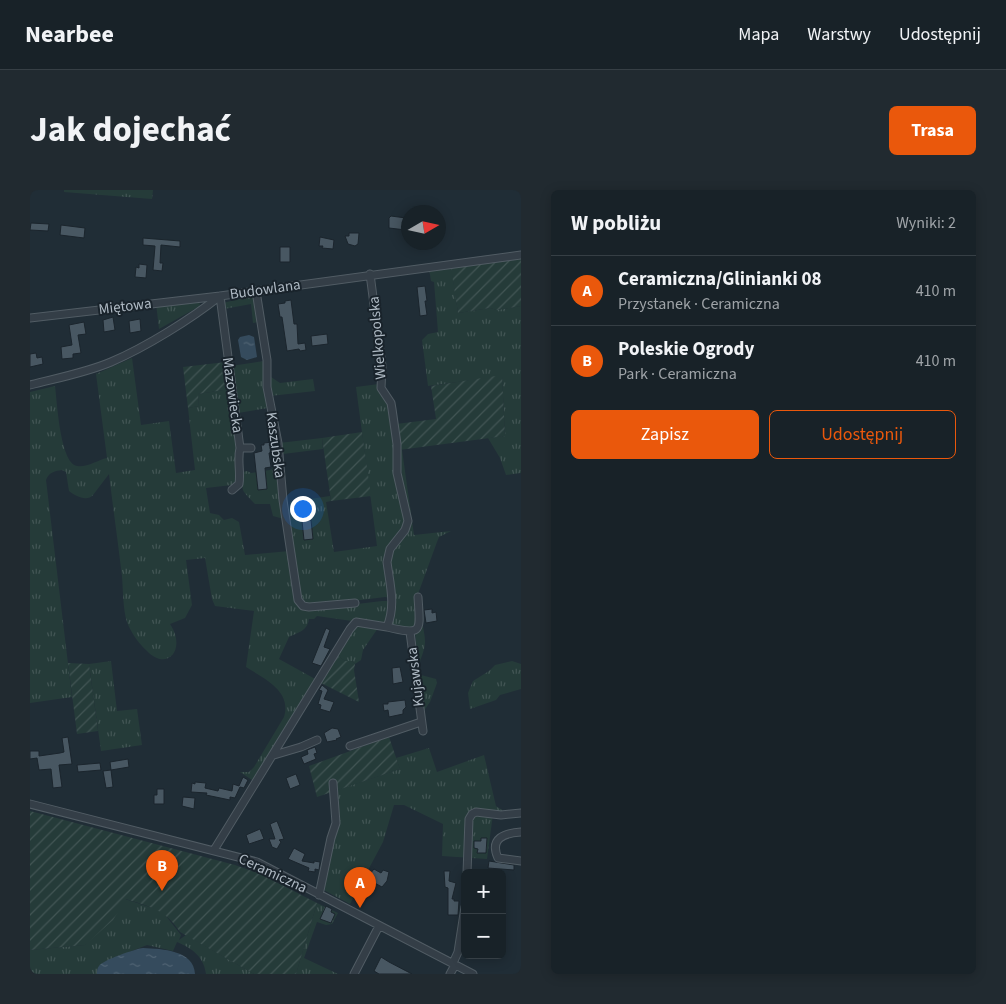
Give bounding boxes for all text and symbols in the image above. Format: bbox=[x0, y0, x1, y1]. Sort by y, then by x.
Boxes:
text: Nearbee bbox=[25, 17, 114, 52]
text: Mapa bbox=[738, 22, 779, 47]
text: Warstwy bbox=[807, 22, 871, 47]
text: Udostępnij bbox=[899, 22, 981, 47]
text: Jak dojechać bbox=[30, 105, 231, 155]
button: Trasa bbox=[889, 106, 976, 155]
north arrow bbox=[401, 205, 446, 250]
text: W pobliżu bbox=[571, 208, 661, 238]
text: Wyniki: 2 bbox=[896, 212, 956, 234]
text: Ceramiczna/Glinianki 08 bbox=[618, 266, 822, 293]
street label: Budowlana bbox=[228, 274, 302, 305]
text: A bbox=[582, 280, 592, 302]
text: 410 m bbox=[916, 280, 956, 302]
street label: Miętowa bbox=[97, 293, 153, 320]
text: Przystanek · Ceramiczna bbox=[618, 293, 780, 315]
street label: Wielkopolska bbox=[363, 295, 392, 380]
text: Poleskie Ogrody bbox=[618, 336, 754, 363]
text: B bbox=[582, 350, 592, 372]
text: 410 m bbox=[916, 350, 956, 372]
street label: Mazowiecka bbox=[217, 356, 248, 434]
text: Park · Ceramiczna bbox=[618, 363, 737, 385]
button: Zapisz bbox=[571, 410, 759, 459]
button: Udostępnij bbox=[769, 410, 956, 459]
street label: Kaszubska bbox=[260, 411, 291, 479]
your location bbox=[290, 496, 316, 522]
street label: Kujawska bbox=[401, 646, 430, 708]
street label: Ceramiczna bbox=[235, 848, 311, 899]
pin: B bbox=[146, 850, 178, 891]
pin: A bbox=[344, 867, 376, 908]
map controls bbox=[461, 869, 506, 959]
button: + bbox=[461, 869, 506, 914]
button: − bbox=[461, 914, 506, 959]

